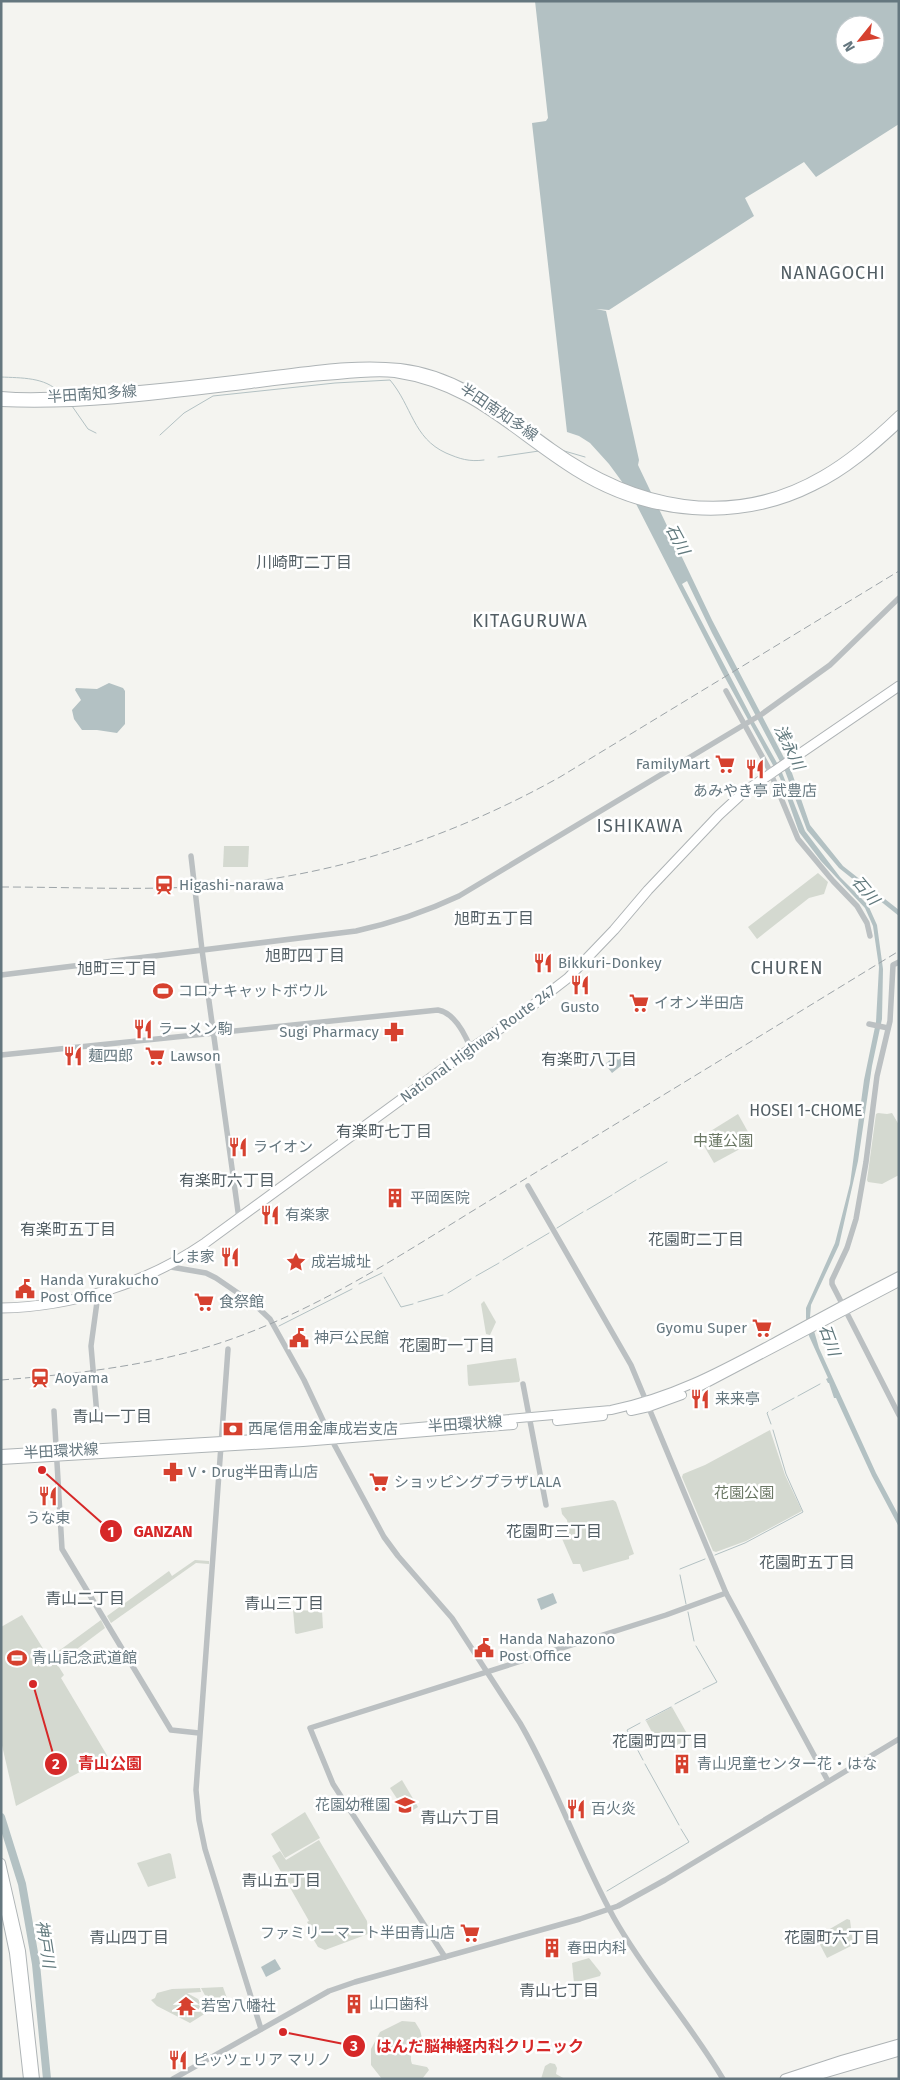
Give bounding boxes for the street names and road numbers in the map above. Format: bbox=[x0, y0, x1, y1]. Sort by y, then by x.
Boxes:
street label: 半田南知多線 bbox=[457, 379, 541, 445]
street label: 半田南知多線 bbox=[46, 382, 138, 406]
street label: National Highway Route 247 bbox=[397, 981, 560, 1106]
street label: 半田環状線 bbox=[427, 1412, 503, 1436]
street label: 半田環状線 bbox=[23, 1440, 99, 1462]

